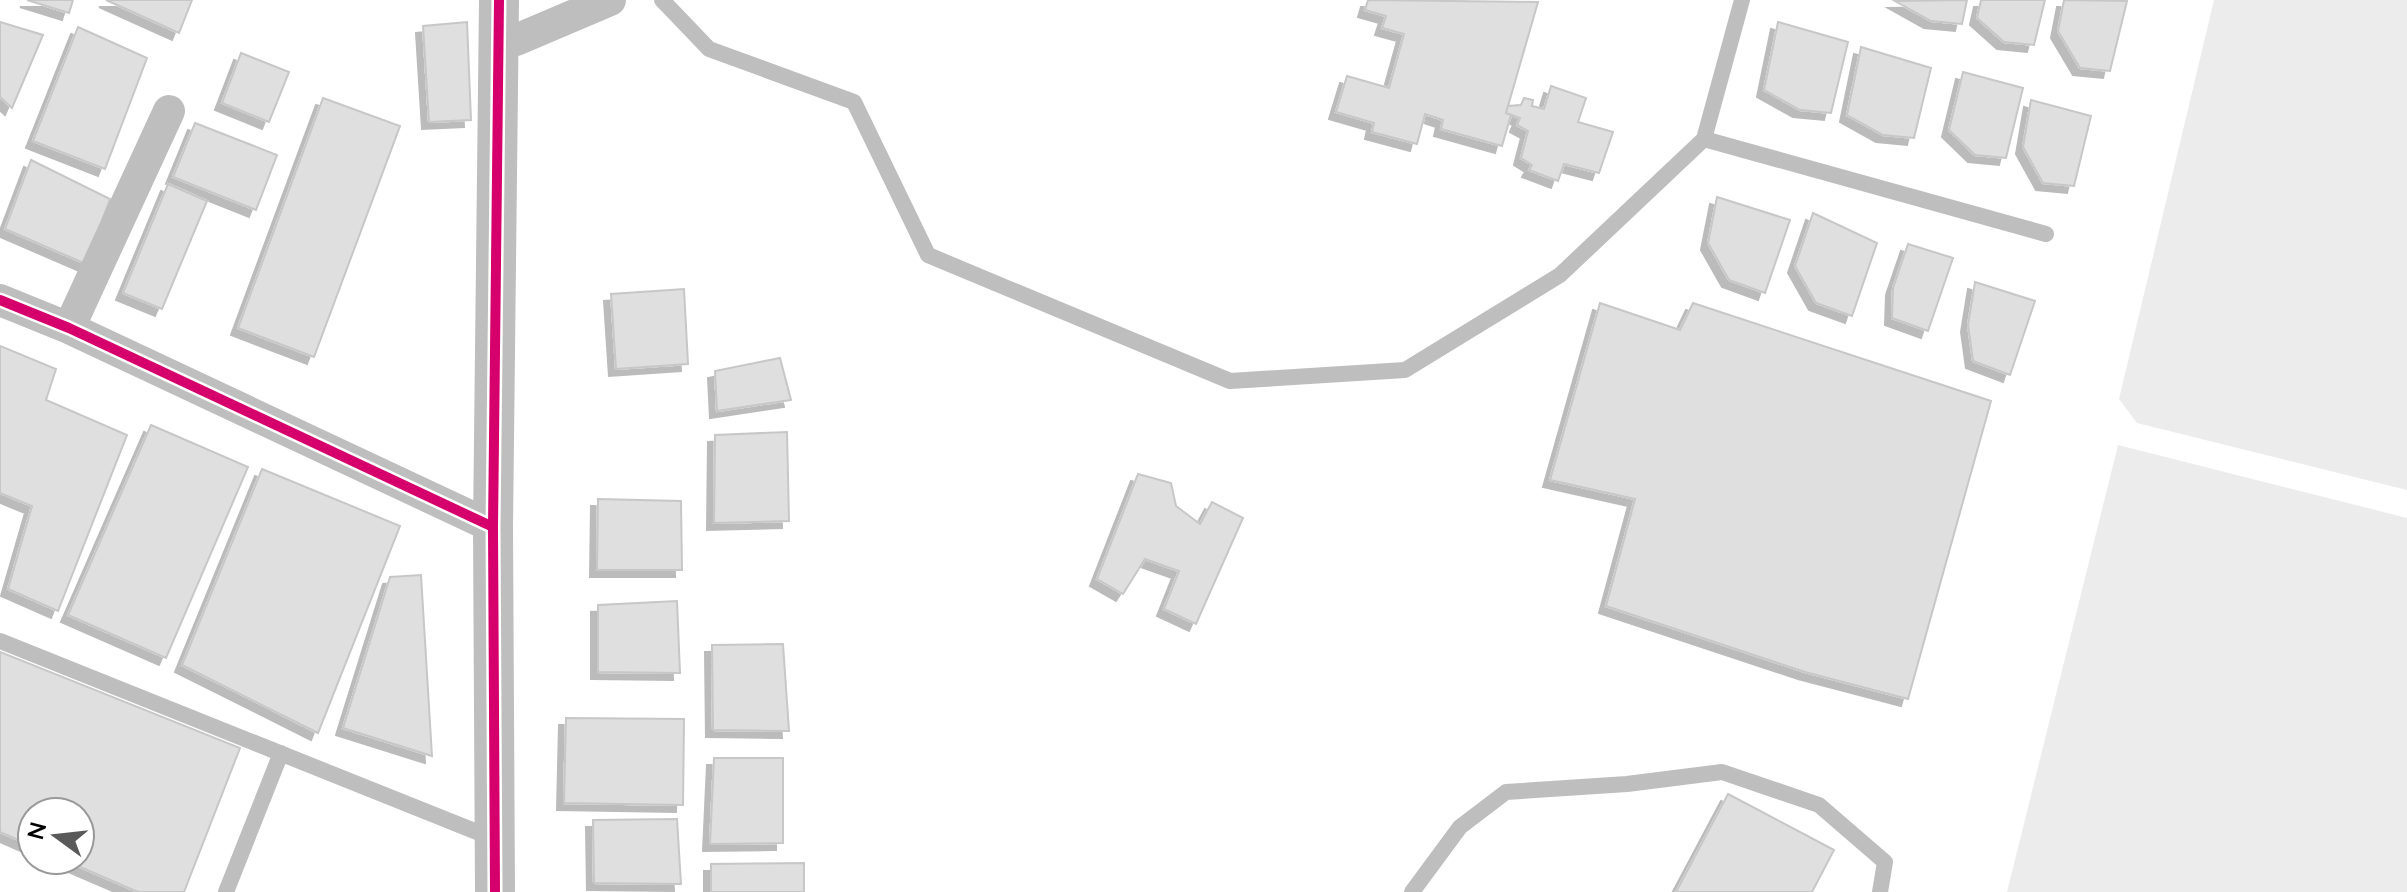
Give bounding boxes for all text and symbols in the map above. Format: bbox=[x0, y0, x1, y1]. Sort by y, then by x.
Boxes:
north arrow bbox=[16, 796, 96, 876]
text: N bbox=[21, 819, 51, 842]

